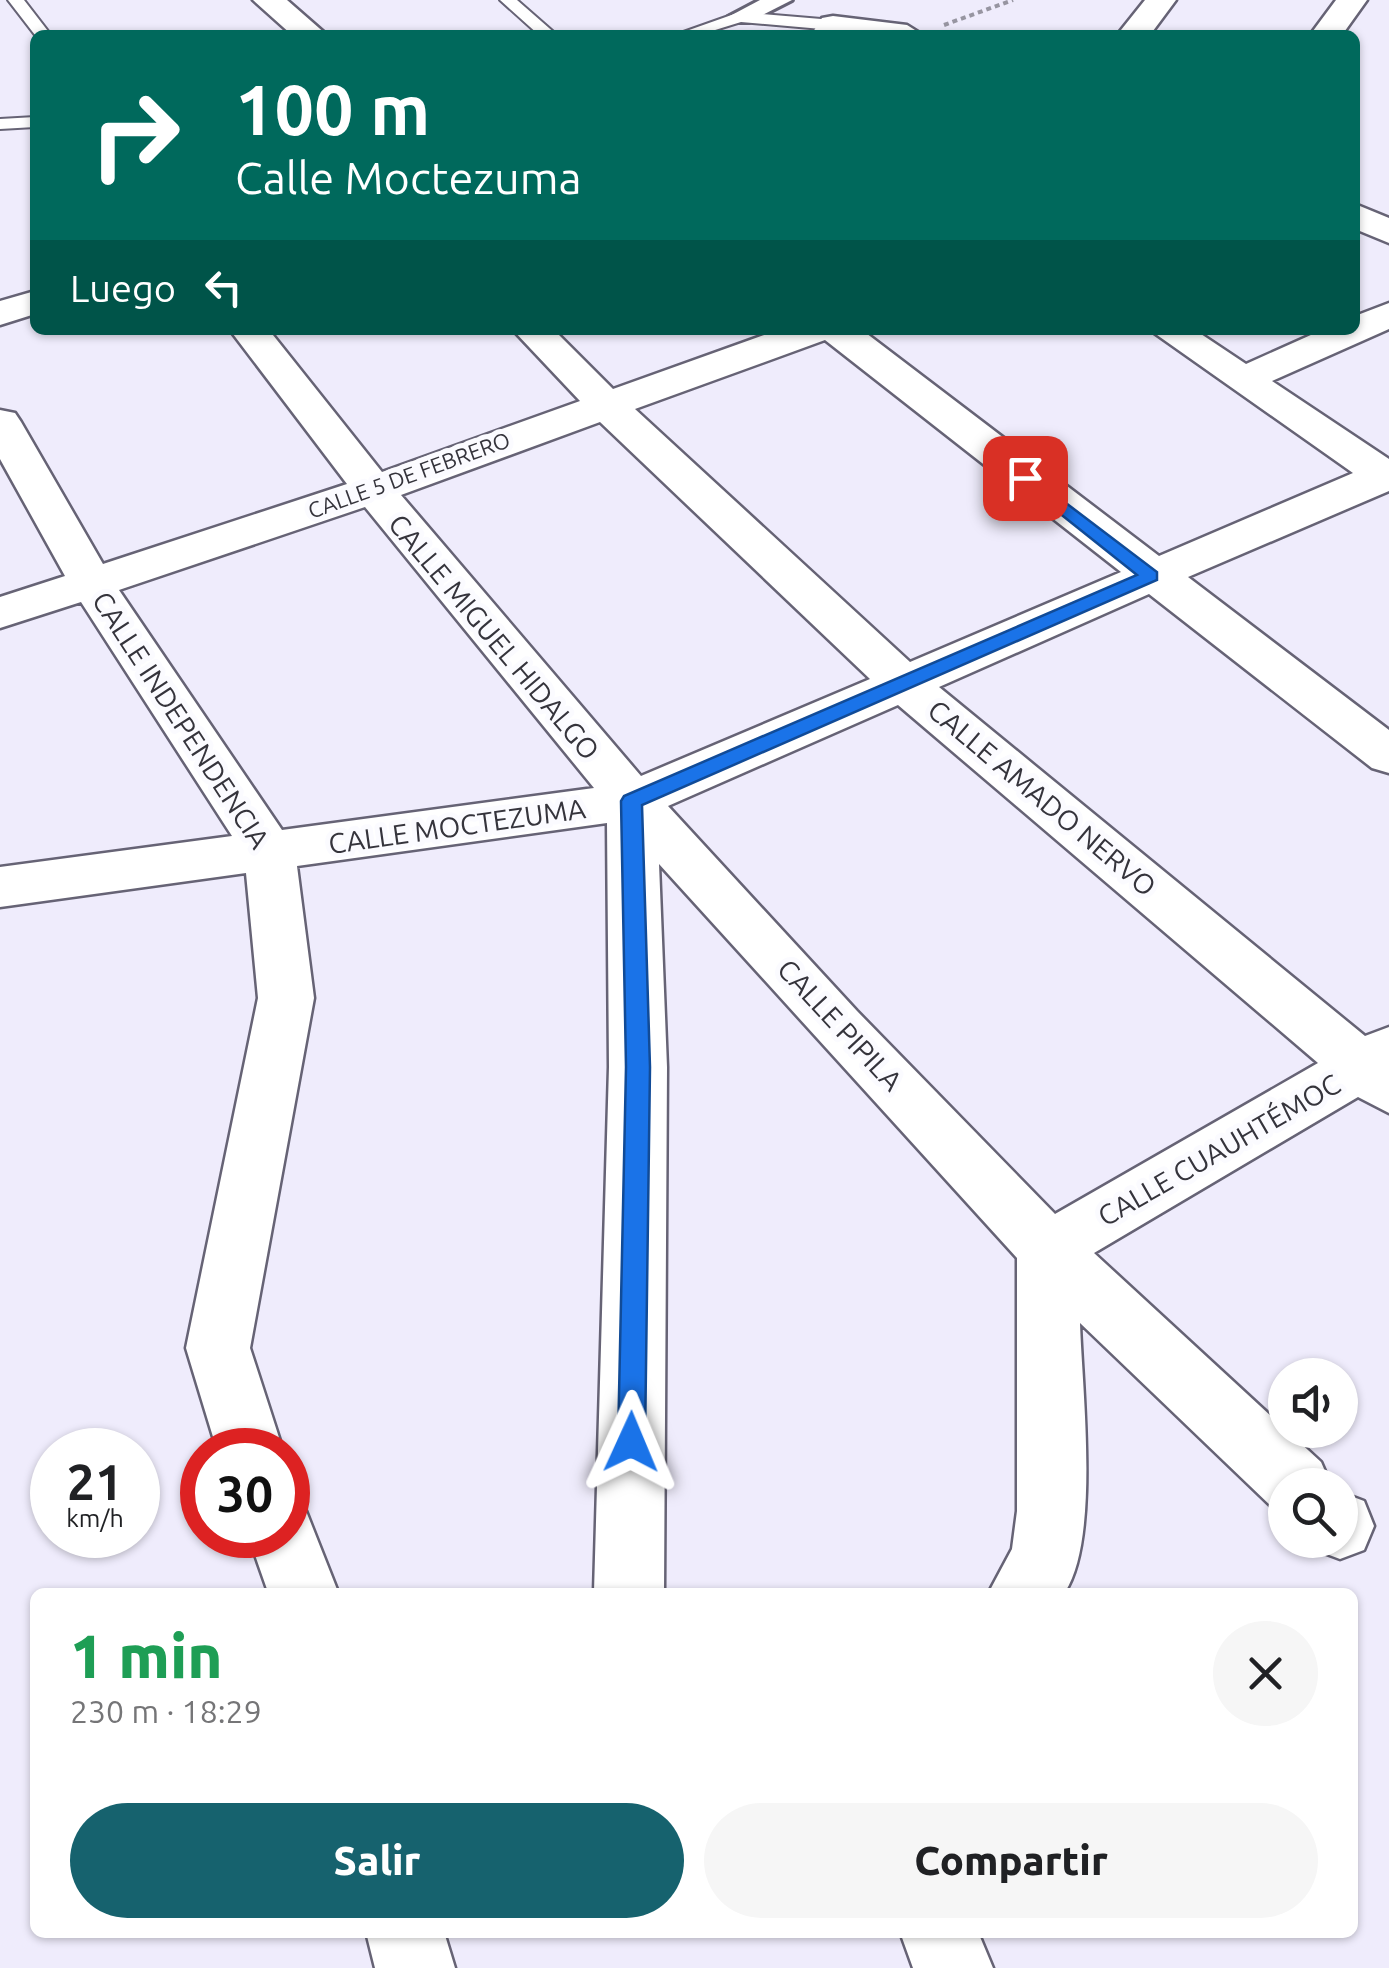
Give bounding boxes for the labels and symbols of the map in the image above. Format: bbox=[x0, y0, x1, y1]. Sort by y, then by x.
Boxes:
street label: CALLE 5 DE FEBRERO bbox=[304, 426, 513, 523]
pin bbox=[983, 436, 1068, 521]
street label: CALLE MIGUEL HIDALGO bbox=[383, 508, 606, 765]
street label: CALLE INDEPENDENCIA bbox=[87, 586, 276, 854]
street label: CALLE AMADO NERVO bbox=[922, 693, 1162, 902]
street label: CALLE MOCTEZUMA bbox=[326, 792, 587, 859]
street label: CALLE PIPILA bbox=[772, 953, 909, 1097]
street label: CALLE CUAUHTÉMOC bbox=[1092, 1067, 1345, 1232]
position arrow bbox=[579, 1390, 683, 1494]
speed limit sign: 30 bbox=[180, 1428, 310, 1558]

